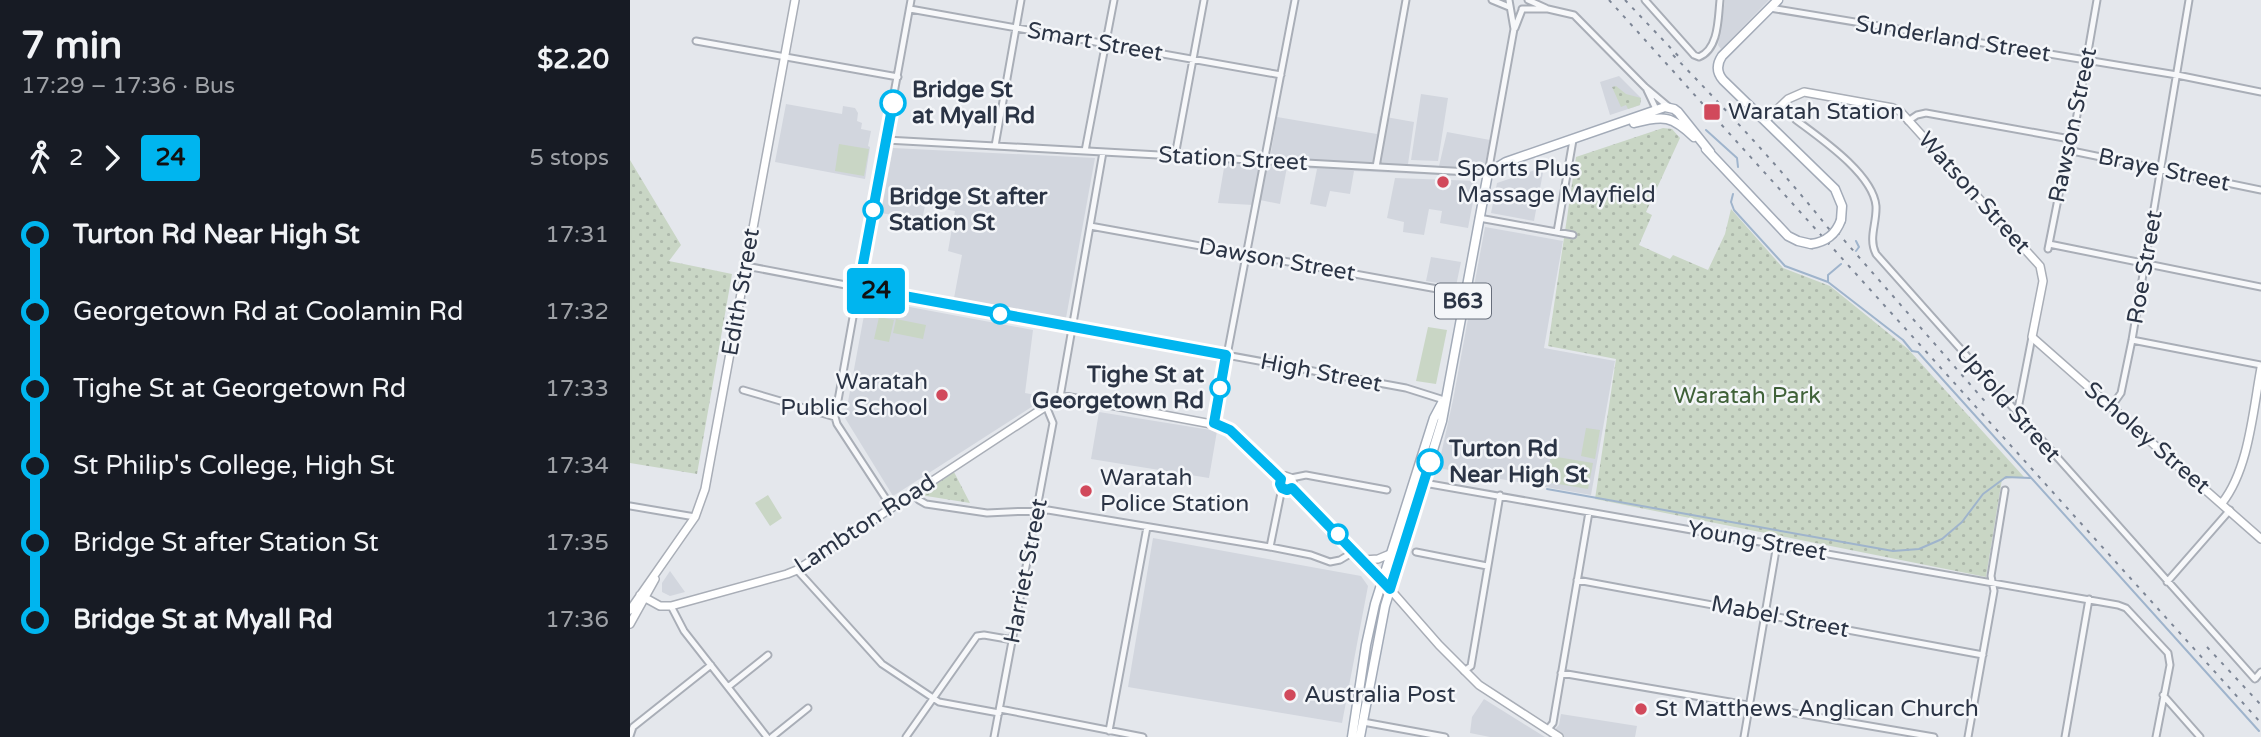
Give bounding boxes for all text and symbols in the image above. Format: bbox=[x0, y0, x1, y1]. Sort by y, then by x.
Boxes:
street label: Sunderland Street bbox=[1853, 10, 2053, 68]
street label: Smart Street bbox=[1025, 16, 1165, 68]
text: 7 min bbox=[21, 23, 122, 69]
text: $2.20 bbox=[537, 44, 609, 75]
street label: Rawson Street bbox=[2043, 45, 2103, 205]
text: 17:29 – 17:36 · Bus bbox=[21, 72, 235, 100]
place label: Bridge St at Myall Rd bbox=[912, 76, 1035, 130]
marker: Bridge St at Myall Rd bbox=[880, 90, 906, 116]
place label: Waratah Station bbox=[1728, 98, 1904, 126]
marker: Waratah Station bbox=[1702, 102, 1722, 122]
street label: Watson Street bbox=[1912, 126, 2036, 260]
icon: walk bbox=[21, 139, 59, 177]
icon: forward bbox=[93, 139, 131, 177]
street label: Station Street bbox=[1158, 141, 1308, 177]
street label: Braye Street bbox=[2095, 142, 2233, 198]
text: 24 bbox=[155, 143, 186, 172]
text: 2 bbox=[69, 144, 83, 172]
text: 5 stops bbox=[529, 144, 609, 172]
place label: Sports Plus Massage Mayfield bbox=[1457, 155, 1656, 209]
marker: Sports Plus Massage Mayfield bbox=[1435, 174, 1451, 190]
place label: Bridge St after Station St bbox=[889, 183, 1049, 237]
marker: Bridge St after Station St bbox=[863, 200, 883, 220]
street label: Roe Street bbox=[2121, 208, 2169, 326]
text: Turton Rd Near High St bbox=[73, 219, 360, 250]
text: 17:31 bbox=[545, 221, 609, 249]
street label: Edith Street bbox=[716, 226, 766, 358]
street label: Dawson Street bbox=[1196, 232, 1358, 288]
line badge: 24 bbox=[845, 268, 908, 314]
text: 24 bbox=[861, 276, 891, 305]
road number: B63 bbox=[1435, 284, 1491, 318]
text: Georgetown Rd at Coolamin Rd bbox=[73, 296, 463, 327]
text: 17:32 bbox=[545, 298, 609, 326]
unlabelled marker bbox=[990, 304, 1010, 324]
street label: Upfold Street bbox=[1950, 340, 2066, 468]
street label: High Street bbox=[1258, 348, 1384, 399]
place label: Tighe St at Georgetown Rd bbox=[1032, 361, 1204, 415]
place label: Waratah Public School bbox=[780, 368, 928, 422]
text: Tighe St at Georgetown Rd bbox=[73, 373, 406, 404]
text: 17:33 bbox=[545, 375, 609, 403]
street label: Scholey Street bbox=[2079, 376, 2216, 500]
marker: Tighe St at Georgetown Rd bbox=[1210, 378, 1230, 398]
park label: Waratah Park bbox=[1673, 382, 1821, 410]
marker: Waratah Public School bbox=[934, 387, 950, 403]
place label: Turton Rd Near High St bbox=[1448, 435, 1588, 489]
marker: Turton Rd Near High St bbox=[1417, 449, 1443, 475]
text: St Philip's College, High St bbox=[73, 450, 395, 481]
text: 17:34 bbox=[545, 452, 609, 480]
place label: Waratah Police Station bbox=[1100, 464, 1249, 518]
street label: Lambton Road bbox=[789, 468, 941, 580]
marker: Waratah Police Station bbox=[1078, 483, 1094, 499]
street label: Harriet Street bbox=[998, 496, 1054, 646]
street label: Young Street bbox=[1685, 515, 1829, 567]
unlabelled marker bbox=[1328, 524, 1348, 544]
text: Bridge St after Station St bbox=[73, 527, 379, 558]
text: 17:35 bbox=[545, 529, 609, 557]
street label: Mabel Street bbox=[1709, 590, 1852, 644]
text: Bridge St at Myall Rd bbox=[73, 604, 333, 635]
text: 17:36 bbox=[545, 606, 609, 634]
place label: Australia Post bbox=[1304, 681, 1456, 709]
marker: Australia Post bbox=[1282, 687, 1298, 703]
place label: St Matthews Anglican Church bbox=[1655, 695, 1979, 723]
marker: St Matthews Anglican Church bbox=[1633, 701, 1649, 717]

